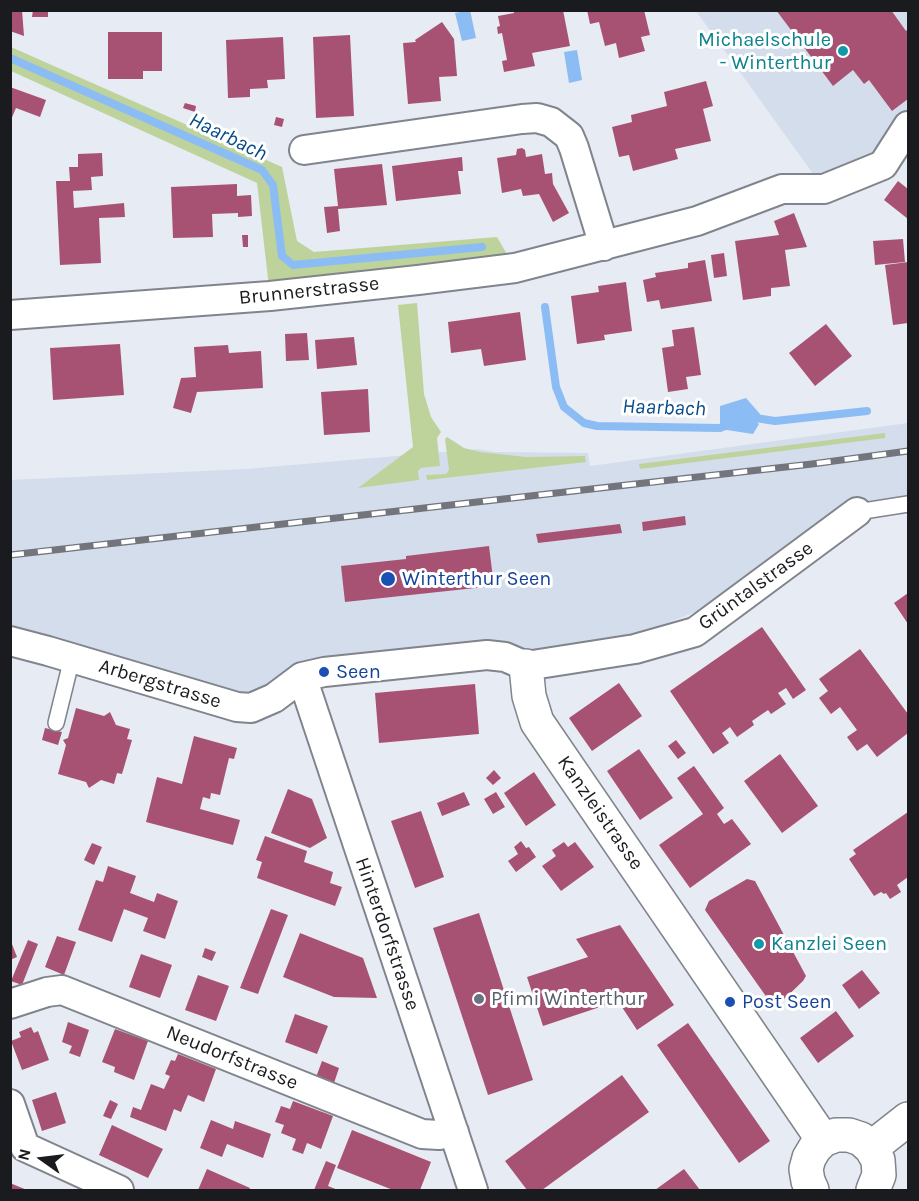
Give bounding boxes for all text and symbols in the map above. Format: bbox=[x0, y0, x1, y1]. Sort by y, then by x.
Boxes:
place label: Michaelschule - Winterthur bbox=[698, 28, 831, 75]
marker: Michaelschule - Winterthur bbox=[836, 44, 850, 58]
water label: Haarbach bbox=[185, 107, 271, 167]
street label: Brunnerstrasse bbox=[238, 272, 380, 310]
water label: Haarbach bbox=[622, 394, 706, 422]
street label: Grüntalstrasse bbox=[694, 536, 818, 636]
place label: Winterthur Seen bbox=[402, 567, 551, 591]
marker: Winterthur Seen bbox=[379, 570, 397, 588]
street label: Arbergstrasse bbox=[96, 654, 224, 714]
place label: Seen bbox=[336, 660, 381, 684]
marker: Seen bbox=[317, 665, 331, 679]
street label: Kanzleistrasse bbox=[552, 751, 648, 875]
street label: Hinterdorfstrasse bbox=[350, 854, 424, 1014]
place label: Kanzlei Seen bbox=[771, 932, 887, 956]
marker: Kanzlei Seen bbox=[752, 937, 766, 951]
place label: Pfimi Winterthur bbox=[491, 987, 644, 1011]
place label: Post Seen bbox=[742, 990, 831, 1014]
marker: Pfimi Winterthur bbox=[472, 992, 486, 1006]
marker: Post Seen bbox=[723, 995, 737, 1009]
street label: Neudorfstrasse bbox=[163, 1021, 301, 1095]
north arrow bbox=[12, 1129, 72, 1189]
text: N bbox=[13, 1147, 35, 1162]

